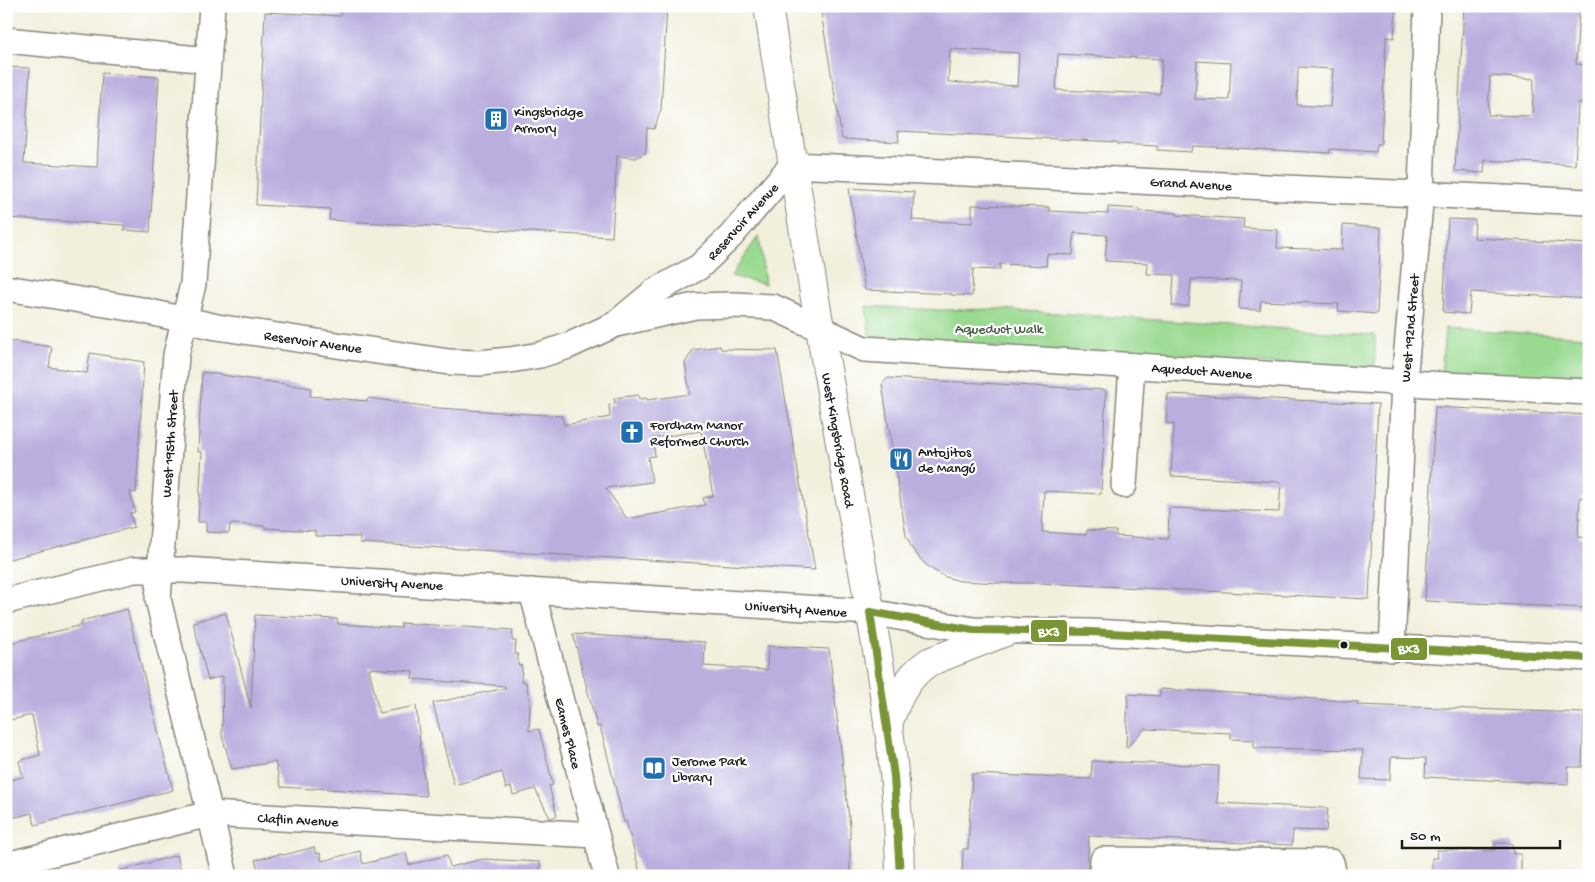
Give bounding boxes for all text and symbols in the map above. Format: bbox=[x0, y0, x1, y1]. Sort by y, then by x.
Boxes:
place label: Kingsbridge Armory bbox=[514, 105, 584, 138]
building icon: Kingsbridge Armory bbox=[483, 106, 509, 132]
street label: Grand Avenue bbox=[1150, 175, 1233, 196]
street label: Reservoir Avenue bbox=[705, 180, 784, 265]
street label: West 192nd Street bbox=[1398, 272, 1425, 383]
park label: Aqueduct Walk bbox=[955, 322, 1045, 339]
street label: Reservoir Avenue bbox=[263, 328, 363, 359]
street label: Aqueduct Avenue bbox=[1151, 360, 1254, 385]
street label: West Kingsbridge Road bbox=[816, 372, 857, 511]
street label: West 195th Street bbox=[159, 389, 184, 498]
place label: Fordham Manor Reformed Church bbox=[649, 418, 749, 451]
church icon: Fordham Manor Reformed Church bbox=[619, 419, 645, 445]
place label: Antojitos de Mangú bbox=[918, 445, 976, 478]
restaurant icon: Antojitos de Mangú bbox=[888, 446, 914, 472]
street label: University Avenue bbox=[340, 573, 444, 596]
street label: University Avenue bbox=[744, 598, 848, 623]
line badge: Bx3 bbox=[1030, 619, 1068, 643]
text: Bx3 bbox=[1037, 625, 1060, 642]
line badge: Bx3 bbox=[1390, 637, 1428, 661]
unlabelled marker bbox=[1339, 640, 1349, 650]
text: Bx3 bbox=[1397, 642, 1420, 659]
street label: Eames Place bbox=[550, 696, 584, 772]
place label: Jerome Park Library bbox=[672, 754, 748, 787]
library icon: Jerome Park Library bbox=[641, 755, 667, 781]
street label: Claflin Avenue bbox=[257, 811, 339, 832]
scale bar bbox=[1402, 817, 1560, 849]
text: 50 m bbox=[1410, 828, 1441, 846]

